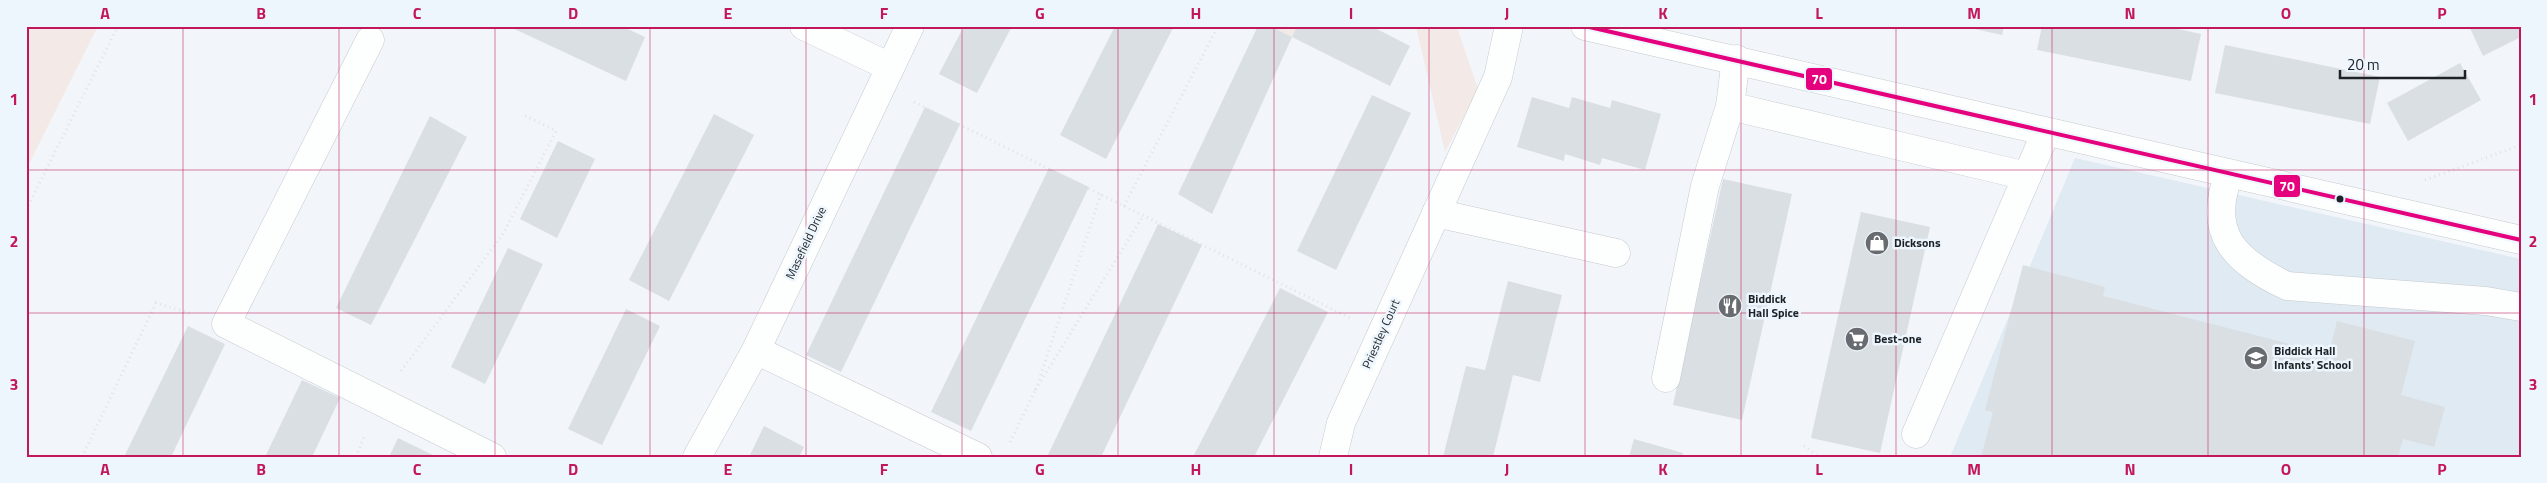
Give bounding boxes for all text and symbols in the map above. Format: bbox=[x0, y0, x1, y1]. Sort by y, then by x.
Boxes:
text: A bbox=[100, 1, 110, 25]
text: B bbox=[256, 1, 266, 25]
text: C bbox=[413, 1, 422, 25]
text: D bbox=[568, 1, 578, 25]
text: E bbox=[724, 1, 733, 25]
text: F bbox=[880, 1, 889, 25]
text: G bbox=[1035, 1, 1045, 25]
text: H bbox=[1191, 1, 1201, 25]
text: I bbox=[1349, 1, 1353, 25]
text: J bbox=[1505, 1, 1509, 25]
text: K bbox=[1658, 1, 1668, 25]
text: L bbox=[1815, 1, 1823, 25]
text: M bbox=[1967, 1, 1981, 25]
text: N bbox=[2124, 1, 2136, 25]
text: O bbox=[2281, 1, 2291, 25]
text: P bbox=[2437, 1, 2447, 25]
scale bar bbox=[2340, 48, 2464, 80]
text: 20 m bbox=[2347, 53, 2380, 76]
line badge: 70 bbox=[1805, 67, 1833, 91]
text: 70 bbox=[1811, 68, 1827, 89]
text: 1 bbox=[10, 87, 18, 111]
text: 1 bbox=[2529, 87, 2537, 111]
line badge: 70 bbox=[2273, 174, 2301, 198]
text: 70 bbox=[2279, 175, 2295, 196]
unlabelled marker bbox=[2335, 194, 2345, 204]
street label: Masefield Drive bbox=[780, 203, 831, 282]
text: 2 bbox=[10, 229, 18, 253]
text: 2 bbox=[2529, 229, 2537, 253]
shop icon: Dicksons bbox=[1864, 230, 1890, 256]
place label: Dicksons bbox=[1894, 233, 1941, 252]
place label: Biddick Hall Spice bbox=[1748, 289, 1799, 322]
restaurant icon: Biddick Hall Spice bbox=[1717, 293, 1743, 319]
street label: Priestley Court bbox=[1357, 295, 1405, 372]
supermarket icon: Best-one bbox=[1844, 326, 1870, 352]
place label: Best-one bbox=[1874, 329, 1922, 348]
place label: Biddick Hall Infants' School bbox=[2274, 341, 2351, 374]
school or university icon: Biddick Hall Infants' School bbox=[2243, 345, 2269, 371]
text: 3 bbox=[10, 372, 18, 396]
text: 3 bbox=[2529, 372, 2537, 396]
text: A bbox=[100, 457, 110, 481]
text: B bbox=[256, 457, 266, 481]
text: C bbox=[413, 457, 422, 481]
text: D bbox=[568, 457, 578, 481]
text: E bbox=[724, 457, 733, 481]
text: F bbox=[880, 457, 889, 481]
text: G bbox=[1035, 457, 1045, 481]
text: H bbox=[1191, 457, 1201, 481]
text: I bbox=[1349, 457, 1353, 481]
text: J bbox=[1505, 457, 1509, 481]
text: K bbox=[1658, 457, 1668, 481]
text: L bbox=[1815, 457, 1823, 481]
text: M bbox=[1967, 457, 1981, 481]
text: N bbox=[2124, 457, 2136, 481]
text: O bbox=[2281, 457, 2291, 481]
text: P bbox=[2437, 457, 2447, 481]

